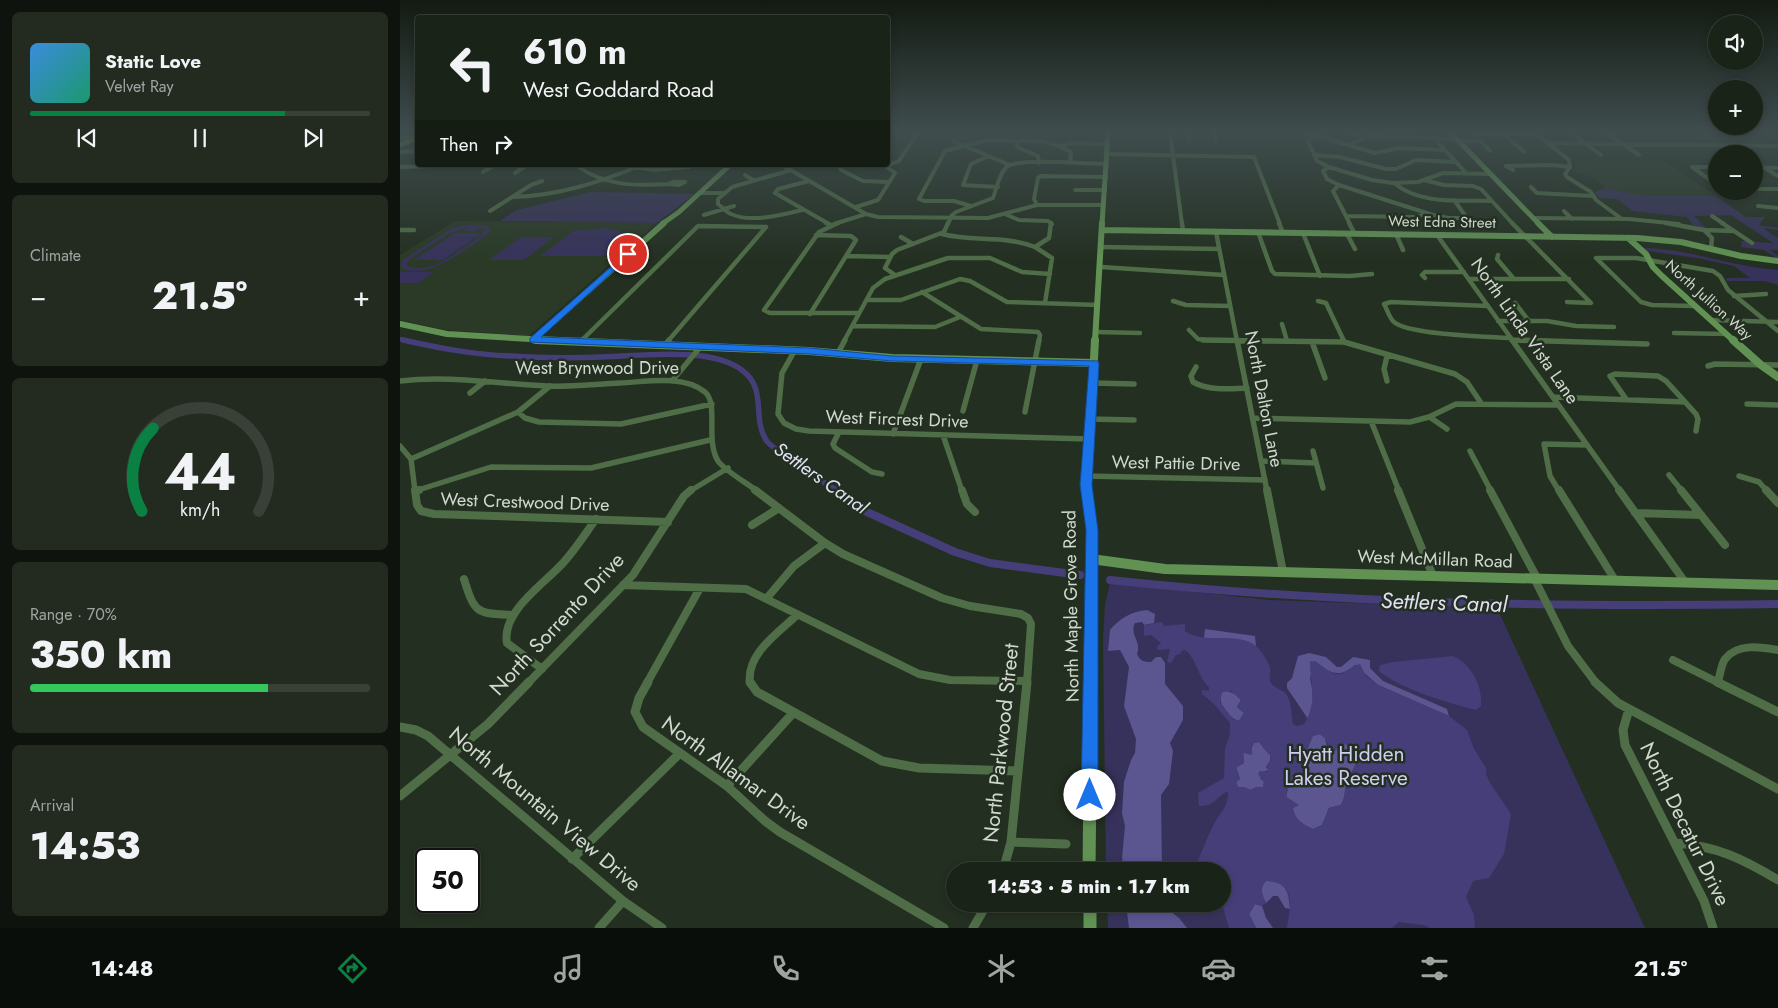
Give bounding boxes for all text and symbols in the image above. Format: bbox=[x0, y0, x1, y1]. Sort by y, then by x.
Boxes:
map controls bbox=[1708, 15, 1763, 200]
button: sound bbox=[1708, 15, 1763, 70]
text: 610 m bbox=[523, 27, 627, 77]
icon: left bbox=[440, 35, 505, 100]
text: Static Love bbox=[105, 48, 201, 75]
text: West Goddard Road bbox=[523, 73, 714, 105]
text: Velvet Ray bbox=[105, 75, 174, 98]
button: + bbox=[1708, 80, 1763, 135]
icon: previous bbox=[73, 124, 101, 152]
icon: pause bbox=[186, 124, 214, 152]
icon: next bbox=[299, 124, 327, 152]
icon: right bbox=[489, 130, 517, 158]
text: Then bbox=[440, 131, 479, 158]
button: − bbox=[1708, 145, 1763, 200]
street label: West Edna Street bbox=[1388, 210, 1496, 234]
pin bbox=[607, 233, 649, 275]
icon: arrive bbox=[614, 240, 642, 268]
text: Climate bbox=[30, 244, 81, 267]
street label: North Linda Vista Lane bbox=[1465, 253, 1585, 409]
street label: North Jullion Way bbox=[1660, 255, 1758, 346]
text: 21.5° bbox=[152, 268, 247, 323]
text: − bbox=[30, 276, 47, 317]
text: + bbox=[353, 276, 370, 317]
street label: North Dalton Lane bbox=[1238, 328, 1290, 470]
street label: West Brynwood Drive bbox=[515, 355, 679, 381]
street label: West Fircrest Drive bbox=[825, 404, 969, 434]
text: 44 bbox=[164, 434, 236, 510]
water label: Settlers Canal bbox=[769, 436, 874, 521]
street label: West Pattie Drive bbox=[1111, 449, 1241, 477]
street label: West Crestwood Drive bbox=[440, 486, 610, 518]
text: km/h bbox=[180, 497, 220, 523]
street label: North Maple Grove Road bbox=[1056, 510, 1086, 702]
street label: West McMillan Road bbox=[1357, 543, 1513, 575]
street label: North Sorrento Drive bbox=[483, 546, 631, 702]
water label: Settlers Canal bbox=[1380, 584, 1509, 620]
text: Range · 70% bbox=[30, 603, 117, 626]
text: 350 km bbox=[30, 627, 172, 682]
street label: North Parkwood Street bbox=[976, 642, 1026, 844]
street label: North Allamar Drive bbox=[655, 709, 817, 837]
street label: North Mountain View Drive bbox=[442, 719, 648, 899]
street label: North Decatur Drive bbox=[1632, 737, 1738, 911]
park label: Hyatt Hidden Lakes Reserve bbox=[1284, 739, 1408, 793]
position arrow bbox=[1063, 768, 1115, 820]
text: Arrival bbox=[30, 794, 74, 817]
text: 14:53 bbox=[30, 818, 140, 873]
speed limit sign: 50 bbox=[415, 848, 480, 913]
text: 14:53 · 5 min · 1.7 km bbox=[987, 873, 1190, 900]
icon: directions bbox=[335, 951, 370, 986]
icon: music bbox=[551, 951, 586, 986]
icon: phone bbox=[768, 951, 803, 986]
icon: climate bbox=[984, 951, 1019, 986]
icon: car bbox=[1201, 951, 1236, 986]
icon: filters bbox=[1417, 951, 1452, 986]
text: 14:48 bbox=[91, 952, 154, 984]
text: 21.5° bbox=[1634, 952, 1687, 984]

